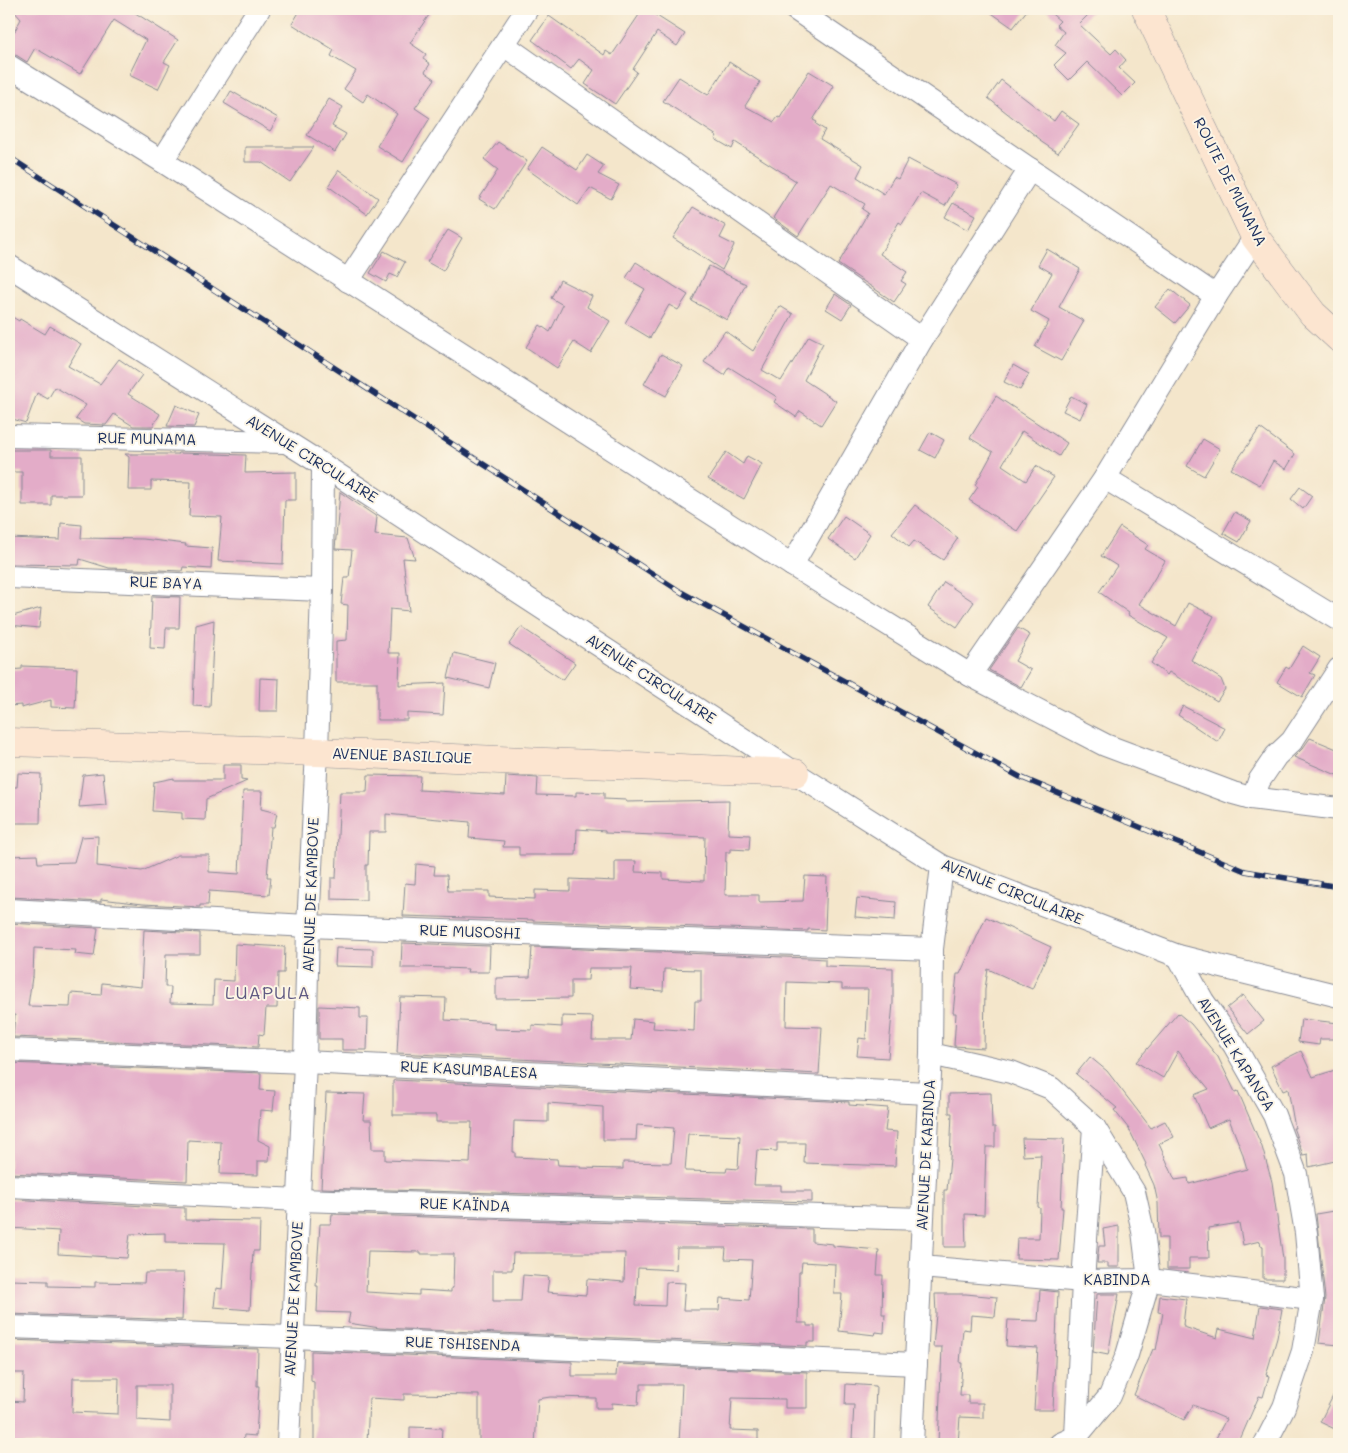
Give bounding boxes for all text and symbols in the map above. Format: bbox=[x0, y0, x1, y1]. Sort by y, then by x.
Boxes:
street label: ROUTE DE MUNANA bbox=[1190, 114, 1272, 249]
street label: AVENUE CIRCULAIRE bbox=[243, 410, 382, 507]
street label: RUE MUNAMA bbox=[97, 427, 197, 449]
street label: RUE BAYA bbox=[129, 571, 203, 593]
street label: AVENUE CIRCULAIRE bbox=[583, 629, 721, 728]
street label: AVENUE BASILIQUE bbox=[332, 743, 473, 767]
street label: AVENUE DE KAMBOVE bbox=[297, 817, 323, 973]
street label: AVENUE CIRCULAIRE bbox=[938, 853, 1087, 929]
street label: RUE MUSOSHI bbox=[419, 919, 521, 943]
district label: LUAPULA bbox=[225, 980, 311, 1004]
street label: AVENUE KAPANGA bbox=[1194, 993, 1280, 1114]
street label: RUE KASUMBALESA bbox=[400, 1055, 538, 1083]
street label: AVENUE DE KABINDA bbox=[911, 1079, 939, 1231]
street label: RUE KAÏNDA bbox=[419, 1192, 511, 1216]
street label: AVENUE DE KAMBOVE bbox=[279, 1220, 307, 1377]
street label: KABINDA bbox=[1083, 1269, 1151, 1289]
street label: RUE TSHISENDA bbox=[405, 1331, 521, 1355]

